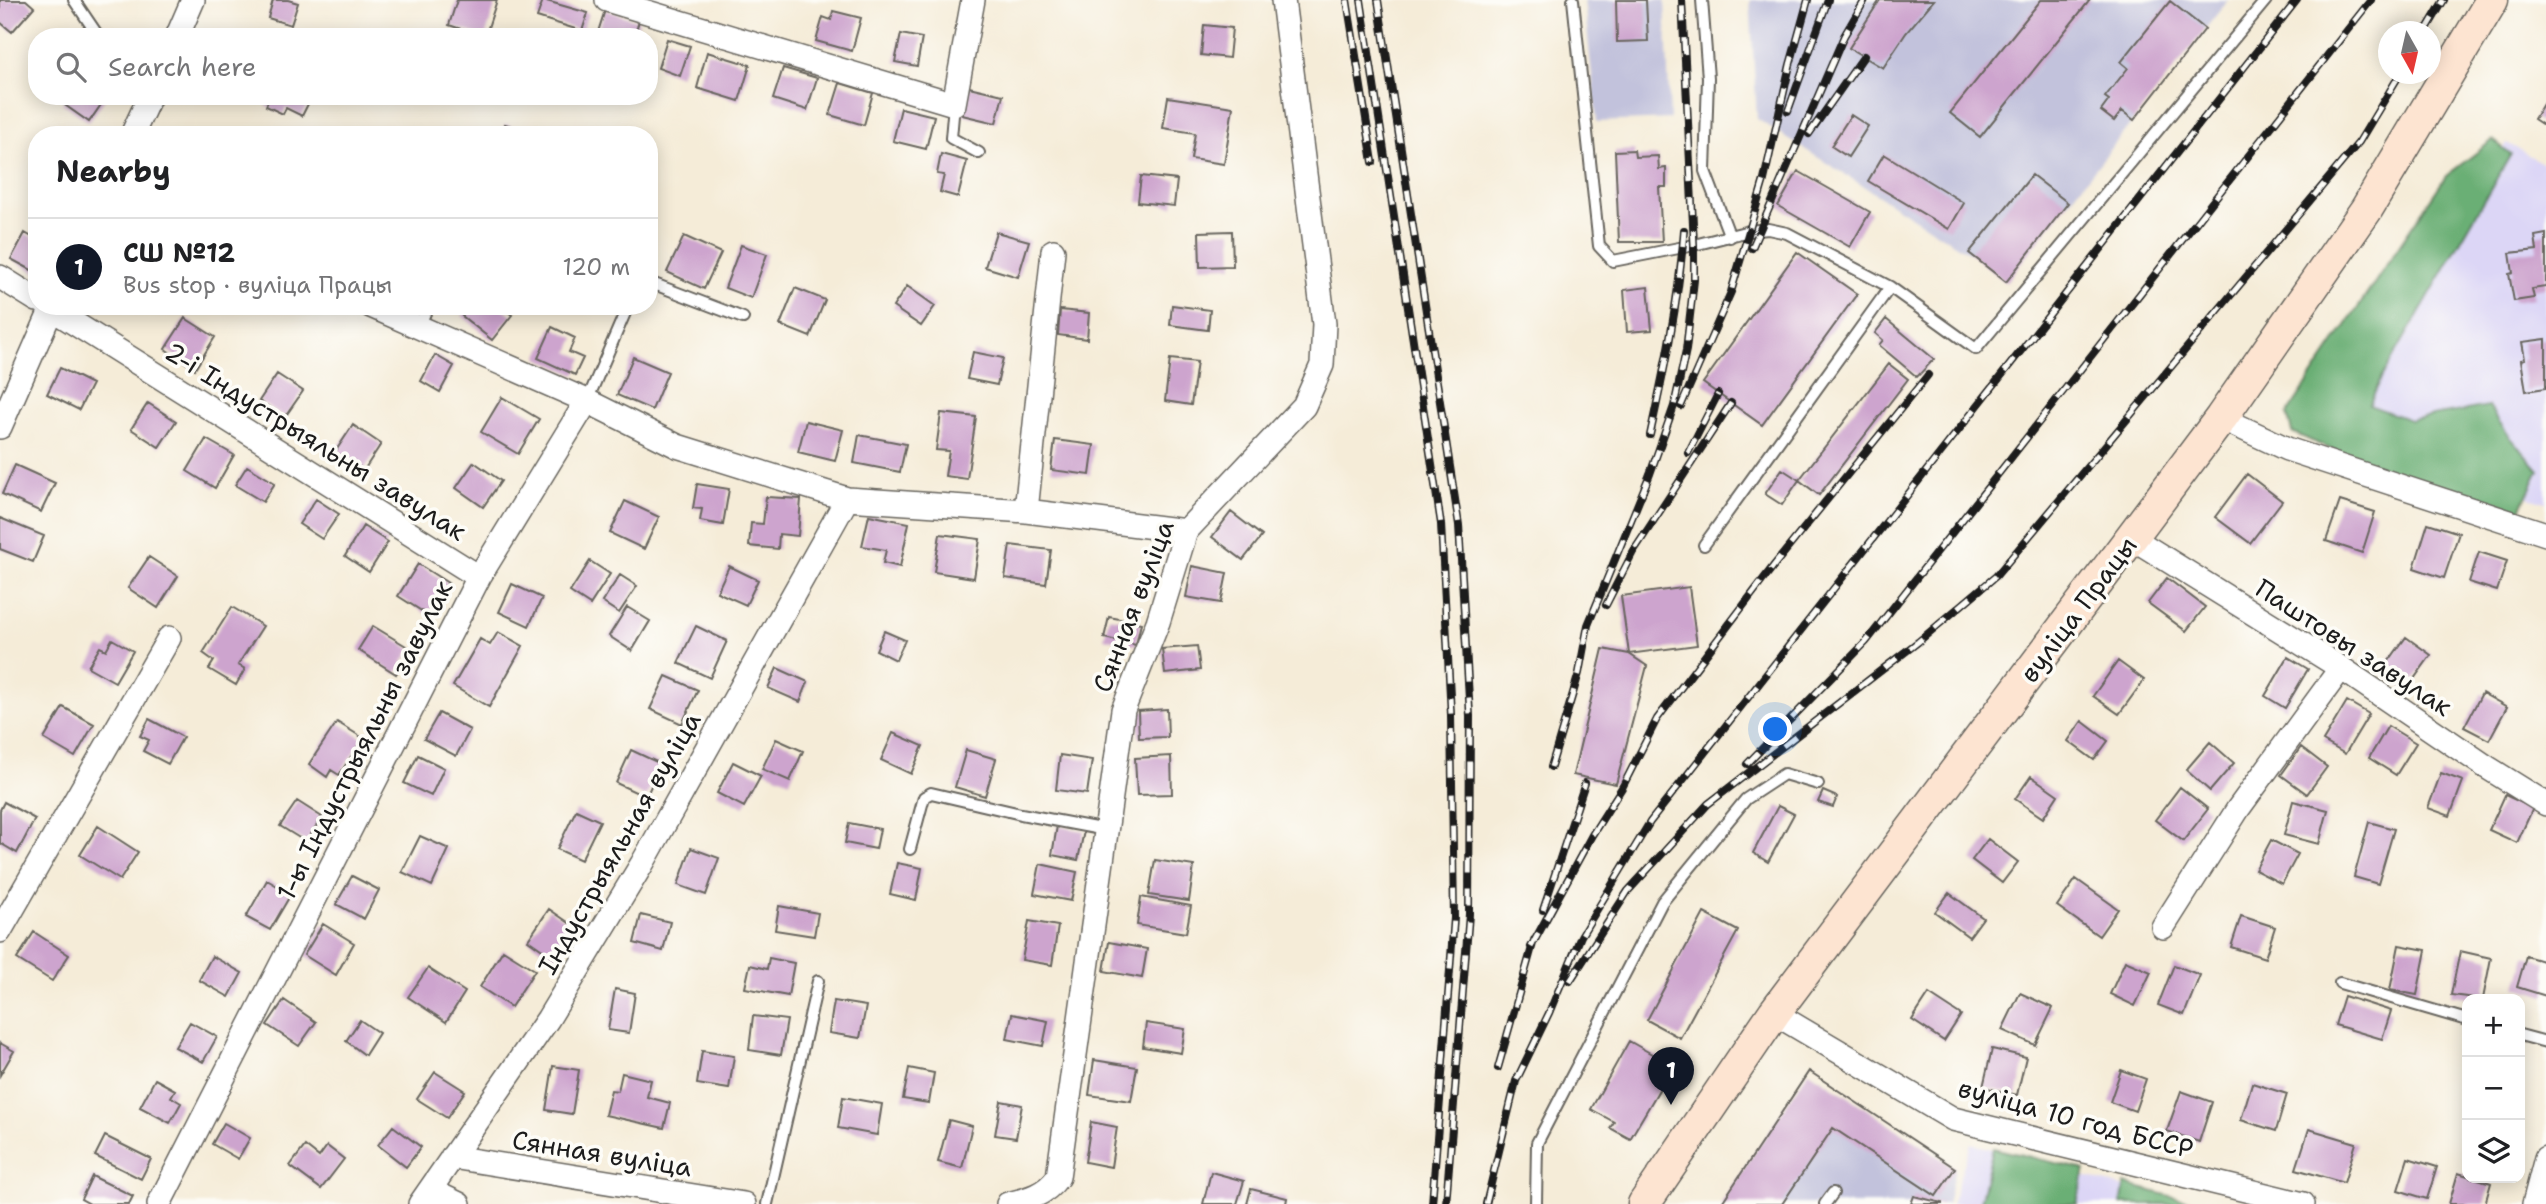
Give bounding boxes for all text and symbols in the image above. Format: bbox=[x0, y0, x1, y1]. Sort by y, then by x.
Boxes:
north arrow bbox=[2378, 21, 2441, 84]
search box bbox=[28, 28, 658, 105]
icon: search bbox=[52, 48, 90, 86]
text: Search here bbox=[108, 49, 257, 84]
text: Nearby bbox=[56, 151, 171, 192]
text: СШ №12 bbox=[123, 235, 235, 270]
text: 1 bbox=[74, 252, 84, 282]
text: 120 m bbox=[562, 252, 630, 282]
text: Bus stop · вуліца Працы bbox=[123, 270, 392, 300]
street label: 2-і Індустрыяльны завулак bbox=[159, 334, 474, 548]
street label: Сянная вуліца bbox=[1084, 515, 1182, 697]
street label: вуліца Працы bbox=[2012, 529, 2144, 689]
street label: Паштовы завулак bbox=[2249, 570, 2459, 724]
street label: 1-ы Індустрыяльны завулак bbox=[268, 574, 460, 906]
street label: Індустрыяльная вуліца bbox=[529, 705, 709, 981]
your location bbox=[1758, 712, 1792, 746]
map controls bbox=[2462, 994, 2525, 1183]
button: + bbox=[2462, 994, 2525, 1057]
pin: 1 bbox=[1648, 1047, 1694, 1105]
button: − bbox=[2462, 1057, 2525, 1120]
street label: вуліца 10 год БССР bbox=[1955, 1070, 2197, 1166]
button: layers bbox=[2462, 1120, 2525, 1183]
street label: Сянная вуліца bbox=[510, 1122, 694, 1184]

